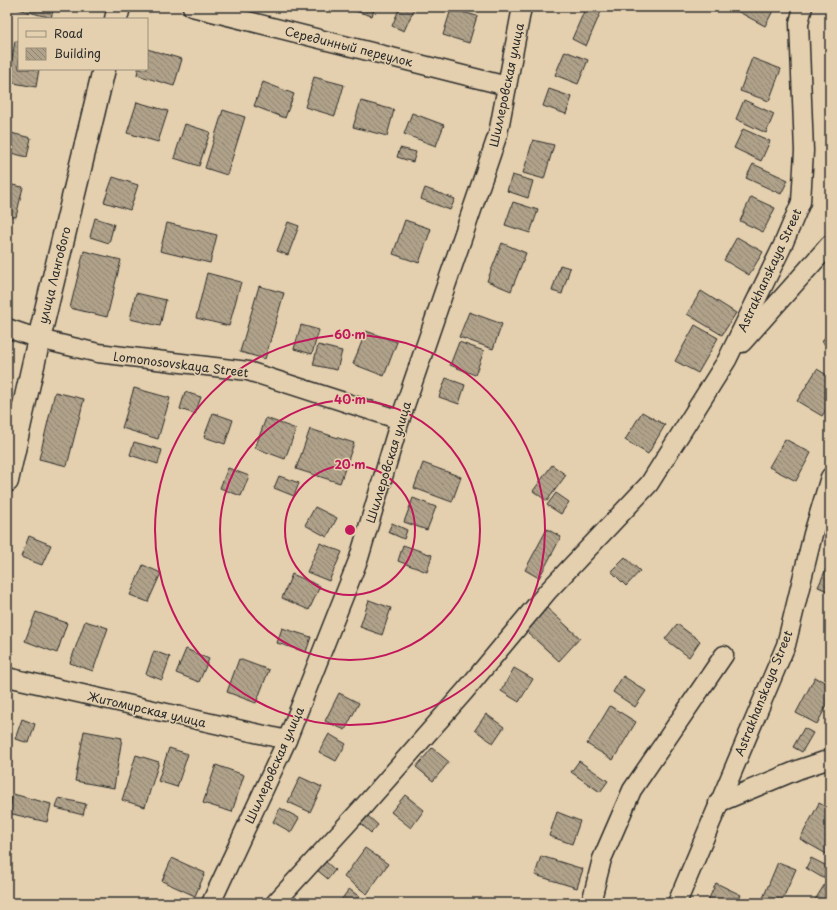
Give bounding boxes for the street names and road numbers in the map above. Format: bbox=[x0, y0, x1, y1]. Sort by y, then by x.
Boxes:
street label: Серединный переулок bbox=[283, 21, 416, 71]
street label: Шиллеровская улица bbox=[484, 21, 528, 149]
street label: Astrakhanskaya Street bbox=[732, 205, 806, 335]
street label: улица Лангового bbox=[33, 224, 75, 325]
street label: Lomonosovskaya Street bbox=[112, 347, 250, 381]
street label: Шиллеровская улица bbox=[361, 398, 415, 525]
street label: Astrakhanskaya Street bbox=[730, 627, 797, 759]
street label: Житомирская улица bbox=[86, 687, 208, 732]
street label: Шиллеровская улица bbox=[240, 703, 308, 826]

